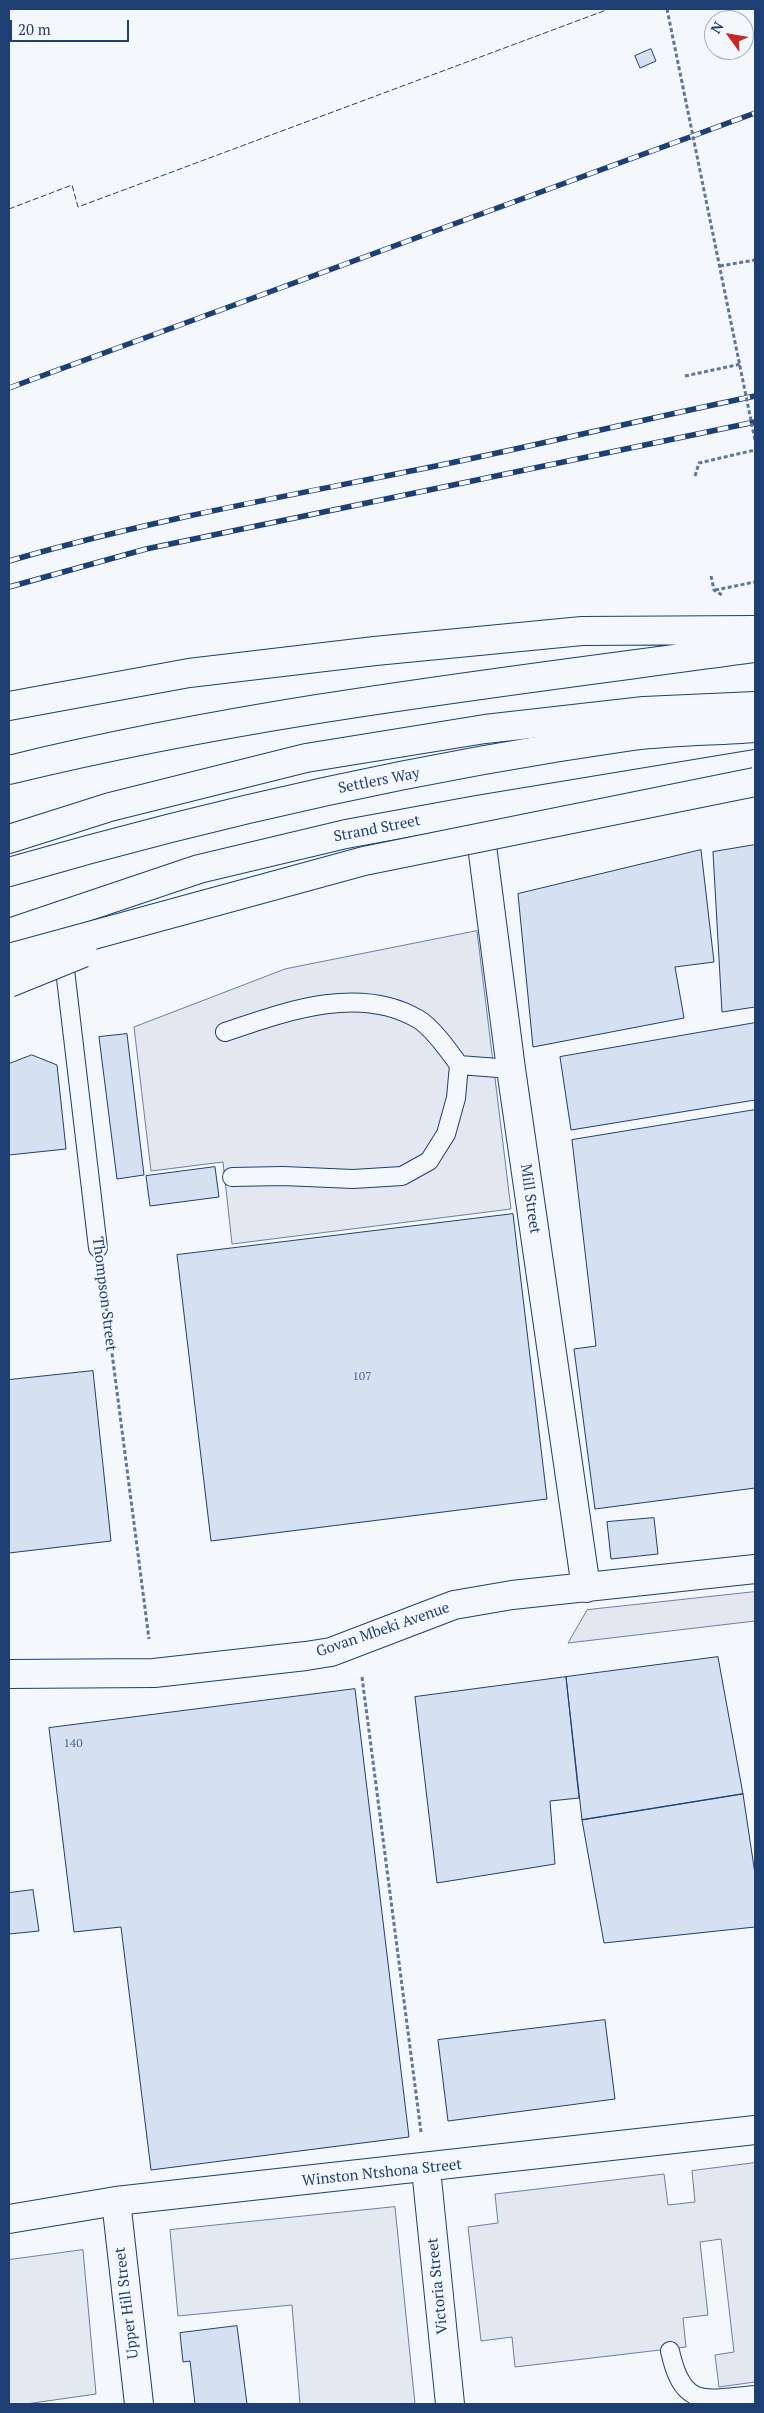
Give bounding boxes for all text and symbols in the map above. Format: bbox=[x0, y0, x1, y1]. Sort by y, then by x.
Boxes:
scale bar bbox=[12, 10, 131, 42]
north arrow bbox=[704, 10, 754, 60]
text: N bbox=[706, 18, 728, 37]
text: 20 m bbox=[18, 19, 51, 39]
street label: Settlers Way bbox=[337, 764, 421, 798]
street label: Strand Street bbox=[332, 812, 422, 846]
street label: Mill Street bbox=[516, 1163, 544, 1235]
street label: Thompson Street bbox=[88, 1236, 120, 1352]
house number: 107 bbox=[352, 1370, 372, 1384]
street label: Govan Mbeki Avenue bbox=[314, 1599, 452, 1661]
house number: 140 bbox=[63, 1737, 83, 1751]
street label: Winston Ntshona Street bbox=[301, 2156, 463, 2190]
street label: Victoria Street bbox=[424, 2237, 452, 2335]
street label: Upper Hill Street bbox=[111, 2246, 143, 2360]

